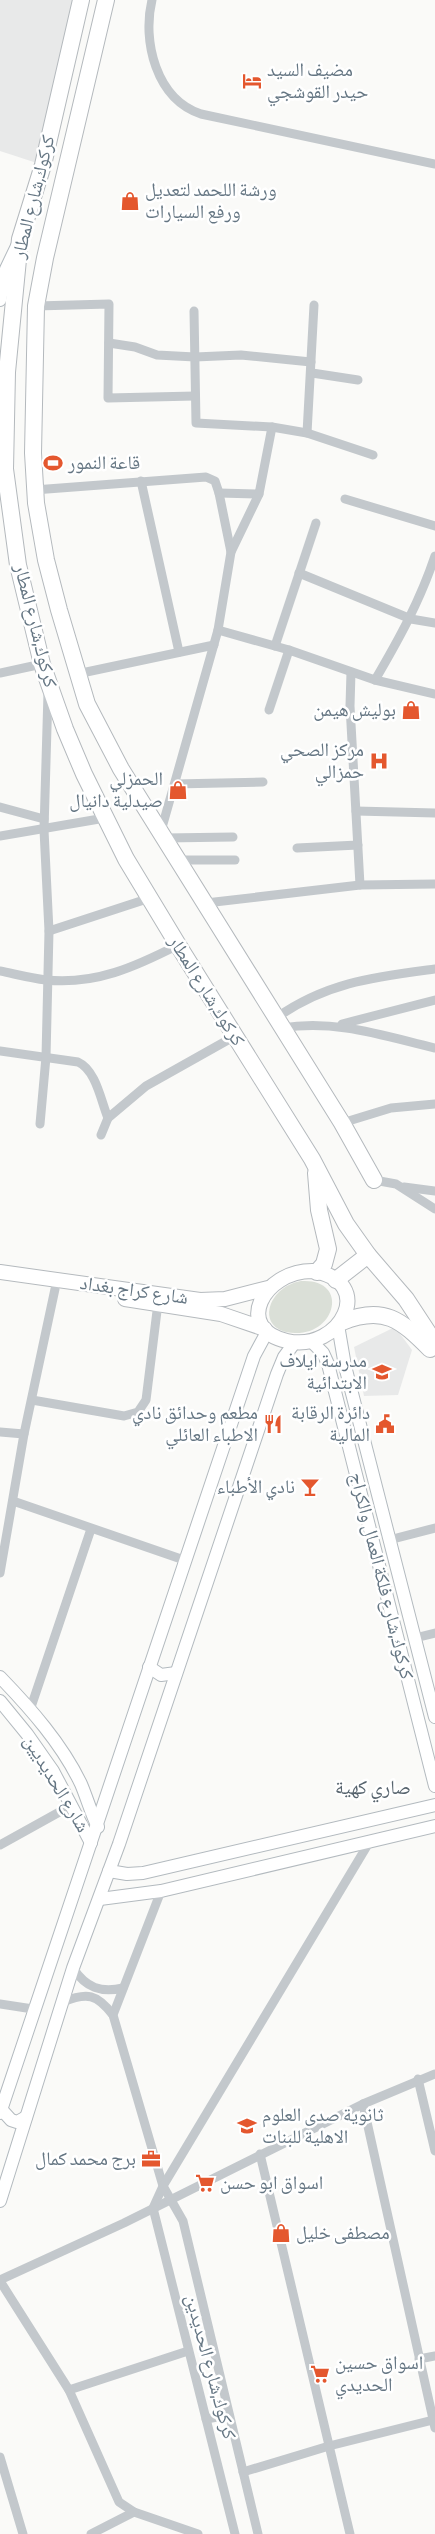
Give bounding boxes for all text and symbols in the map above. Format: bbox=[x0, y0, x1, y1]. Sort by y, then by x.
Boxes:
place label: مضيف السيد حيدر القوشجي bbox=[267, 59, 368, 106]
hotel icon: مضيف السيد حيدر القوشجي bbox=[241, 70, 263, 92]
street label: كركوك,شارع المطار bbox=[7, 133, 60, 262]
place label: ورشة اللحمد لتعديل ورفع السيارات bbox=[145, 179, 277, 224]
shop icon: ورشة اللحمد لتعديل ورفع السيارات bbox=[119, 190, 141, 212]
sports icon: قاعة النمور bbox=[42, 452, 64, 474]
place label: قاعة النمور bbox=[67, 452, 140, 475]
street label: كركوك,شارع المطار bbox=[8, 561, 61, 690]
place label: بوليش هيمن bbox=[313, 699, 396, 722]
shop icon: بوليش هيمن bbox=[400, 699, 422, 721]
place label: مركز الصحي حمزالي bbox=[280, 739, 364, 786]
hospital icon: مركز الصحي حمزالي bbox=[368, 750, 390, 772]
place label: الحمزلي صيدلية دانيال bbox=[69, 768, 163, 813]
shop icon: الحمزلي صيدلية دانيال bbox=[167, 779, 189, 801]
street label: كركوك,شارع المطار bbox=[162, 931, 249, 1051]
street label: شارع كراج بغداد bbox=[79, 1272, 189, 1310]
place label: مدرسة ايلاف الابتدائية bbox=[279, 1350, 367, 1395]
school or university icon: مدرسة ايلاف الابتدائية bbox=[371, 1361, 393, 1383]
place label: مطعم وحدائق نادي الاطباء العائلي bbox=[132, 1402, 258, 1449]
place label: دائرة الرقابة المالية bbox=[291, 1402, 370, 1447]
restaurant icon: مطعم وحدائق نادي الاطباء العائلي bbox=[262, 1413, 284, 1435]
public building icon: دائرة الرقابة المالية bbox=[374, 1413, 396, 1435]
street label: كركوك,شارع فلكة العمال والكراج bbox=[344, 1470, 418, 1682]
place label: نادي الأطباء bbox=[217, 1476, 295, 1501]
bar icon: نادي الأطباء bbox=[299, 1476, 321, 1498]
street label: شارع الحديديين bbox=[18, 1731, 94, 1837]
district label: صاري كهية bbox=[335, 1776, 411, 1803]
place label: ثانوية صدى العلوم الاهلية للبنات bbox=[262, 2104, 384, 2149]
school or university icon: ثانوية صدى العلوم الاهلية للبنات bbox=[236, 2115, 258, 2137]
place label: برج محمد كمال bbox=[35, 2148, 136, 2171]
office icon: برج محمد كمال bbox=[140, 2148, 162, 2170]
supermarket icon: اسواق ابو حسن bbox=[194, 2172, 216, 2194]
place label: اسواق ابو حسن bbox=[220, 2172, 323, 2195]
shop icon: مصطفى خليل bbox=[270, 2222, 292, 2244]
place label: مصطفى خليل bbox=[296, 2222, 390, 2245]
street label: كركوك,شارع الحديدين bbox=[180, 2292, 240, 2442]
place label: اسواق حسين الحديدي bbox=[335, 2352, 423, 2399]
supermarket icon: اسواق حسين الحديدي bbox=[309, 2363, 331, 2385]

